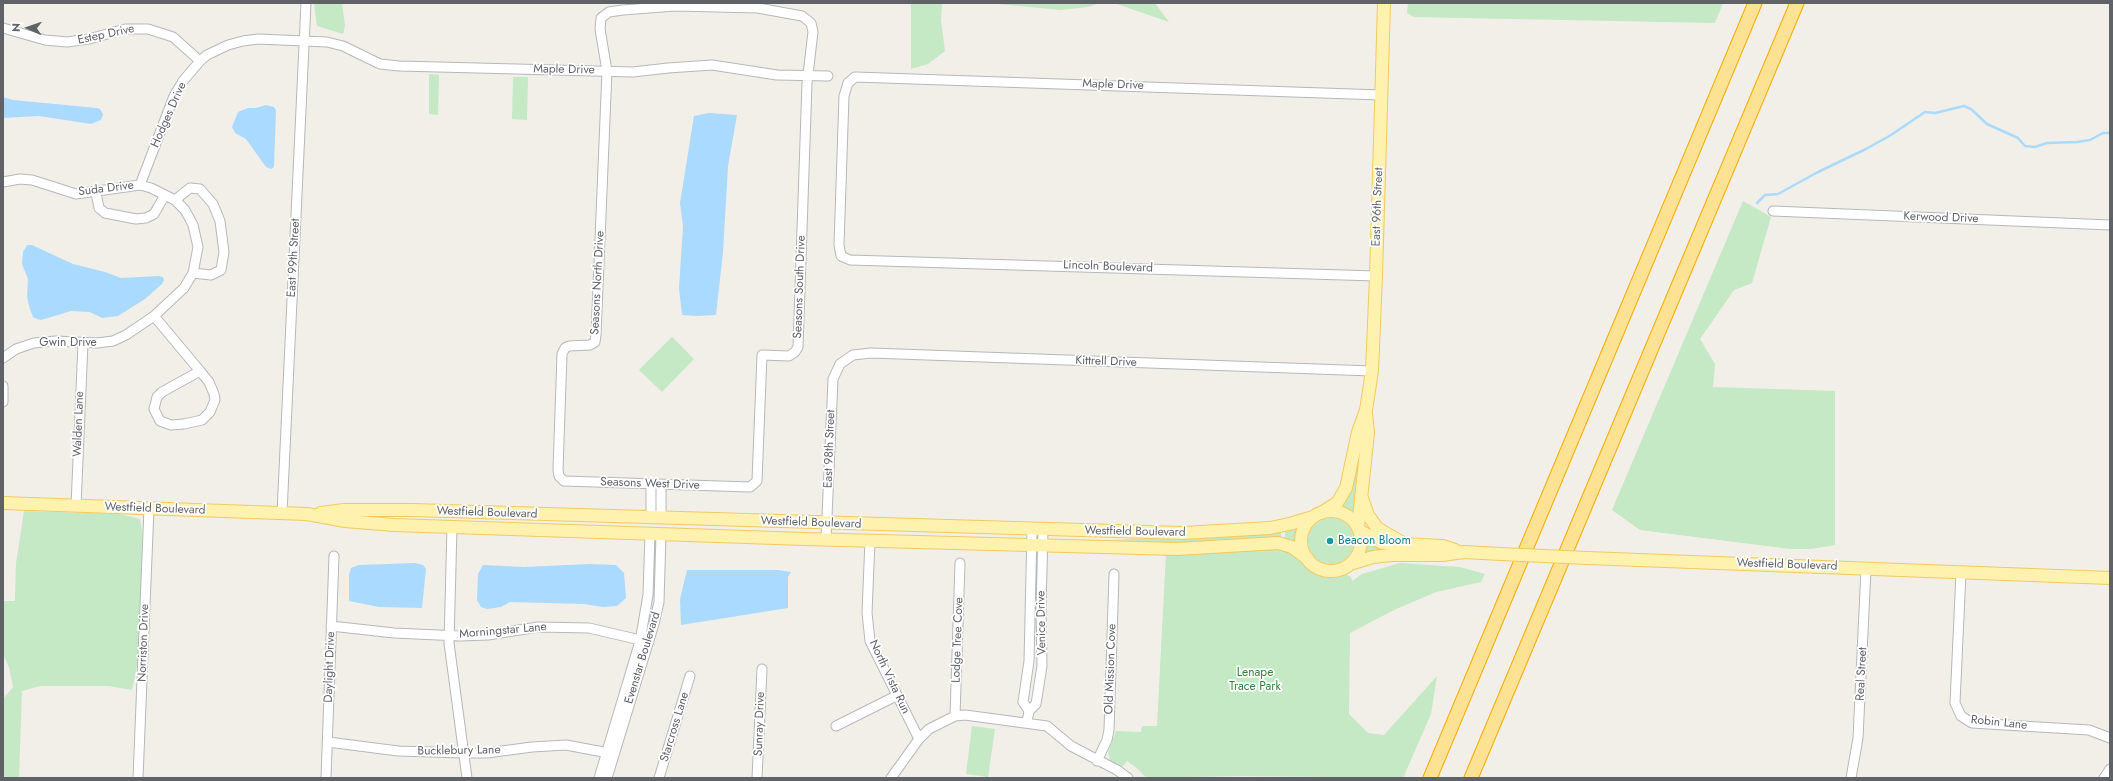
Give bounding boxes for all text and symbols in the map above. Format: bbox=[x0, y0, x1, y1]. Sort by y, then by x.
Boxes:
north arrow bbox=[8, 8, 48, 48]
street label: Estep Drive bbox=[76, 22, 136, 48]
text: N bbox=[8, 23, 24, 32]
street label: Maple Drive bbox=[533, 62, 595, 78]
street label: Maple Drive bbox=[1082, 77, 1144, 93]
street label: Hodges Drive bbox=[148, 80, 190, 150]
street label: East 96th Street bbox=[1369, 167, 1387, 247]
street label: Suda Drive bbox=[77, 178, 135, 200]
street label: Kerwood Drive bbox=[1903, 209, 1979, 227]
street label: East 99th Street bbox=[285, 218, 303, 298]
street label: Seasons North Drive bbox=[588, 231, 608, 335]
street label: Seasons South Drive bbox=[791, 235, 809, 339]
street label: Lincoln Boulevard bbox=[1063, 258, 1153, 276]
street label: Gwin Drive bbox=[39, 336, 97, 350]
street label: Kittrell Drive bbox=[1075, 354, 1137, 370]
street label: Walden Lane bbox=[71, 391, 87, 457]
street label: East 98th Street bbox=[821, 409, 839, 489]
street label: Seasons West Drive bbox=[600, 475, 700, 493]
street label: Westfield Boulevard bbox=[104, 500, 206, 518]
street label: Westfield Boulevard bbox=[436, 504, 538, 522]
street label: Westfield Boulevard bbox=[760, 514, 862, 532]
street label: Westfield Boulevard bbox=[1084, 524, 1186, 540]
place label: Beacon Bloom bbox=[1338, 534, 1411, 548]
marker: Beacon Bloom bbox=[1325, 536, 1335, 546]
street label: Westfield Boulevard bbox=[1736, 556, 1838, 574]
street label: Venice Drive bbox=[1034, 591, 1050, 655]
street label: Lodge Tree Cove bbox=[949, 597, 967, 683]
street label: Norriston Drive bbox=[135, 604, 153, 682]
street label: Evenstar Boulevard bbox=[622, 610, 664, 706]
street label: Morningstar Lane bbox=[459, 620, 547, 642]
street label: Old Mission Cove bbox=[1102, 623, 1120, 715]
street label: Daylight Drive bbox=[322, 631, 338, 703]
street label: North Vista Run bbox=[866, 638, 912, 716]
street label: Real Street bbox=[1853, 647, 1871, 701]
park label: Lenape Trace Park bbox=[1229, 666, 1281, 694]
street label: Starcross Lane bbox=[658, 690, 692, 764]
street label: Sunray Drive bbox=[752, 691, 768, 757]
street label: Robin Lane bbox=[1970, 713, 2028, 733]
street label: Bucklebury Lane bbox=[417, 743, 501, 759]

